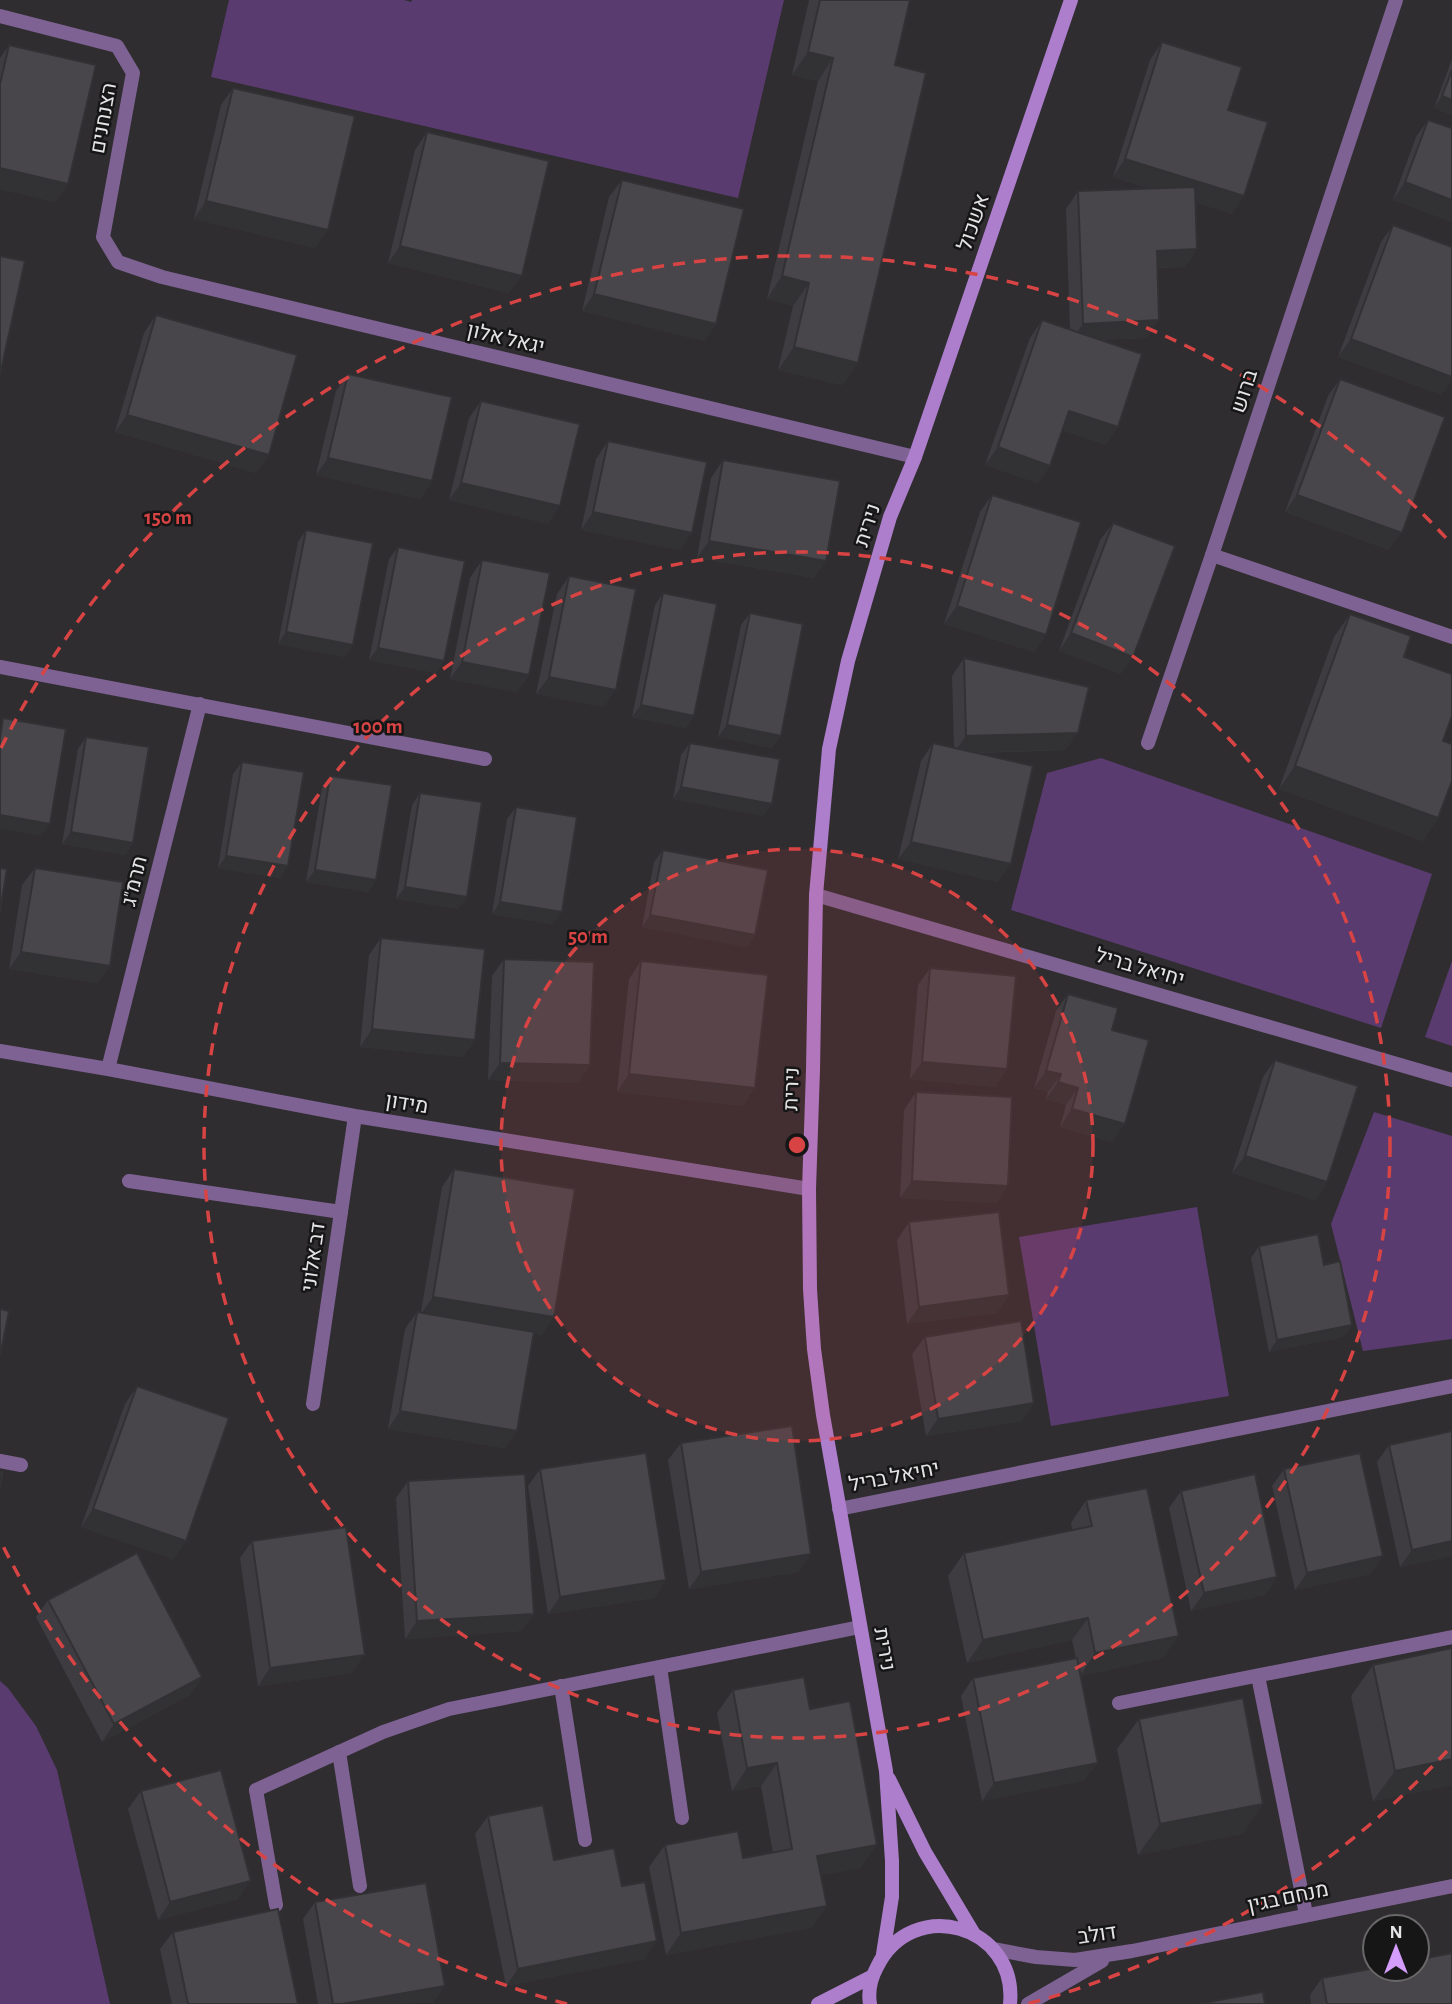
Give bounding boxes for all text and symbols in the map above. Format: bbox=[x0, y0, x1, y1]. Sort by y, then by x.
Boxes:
street label: הצנחנים bbox=[87, 81, 120, 155]
street label: אשכול bbox=[954, 191, 993, 253]
street label: יגאל אלון bbox=[465, 319, 547, 358]
street label: ברוש bbox=[1228, 367, 1261, 415]
street label: נירית bbox=[851, 501, 884, 549]
text: 150 m bbox=[144, 507, 192, 528]
text: 100 m bbox=[353, 716, 403, 737]
street label: תרמ"ג bbox=[118, 854, 151, 908]
text: 50 m bbox=[568, 926, 608, 947]
street label: יחיאל בריל bbox=[1093, 945, 1187, 990]
street label: נירית bbox=[780, 1067, 803, 1111]
street label: מידון bbox=[384, 1090, 430, 1117]
centre of rings bbox=[785, 1133, 809, 1157]
street label: דב אלוני bbox=[298, 1221, 329, 1293]
street label: יחיאל בריל bbox=[847, 1457, 941, 1496]
street label: נירית bbox=[870, 1626, 899, 1672]
street label: מנחם בגין bbox=[1246, 1879, 1330, 1916]
north arrow bbox=[1361, 1913, 1431, 1983]
street label: דולב bbox=[1076, 1921, 1118, 1948]
text: N bbox=[1389, 1923, 1403, 1942]

